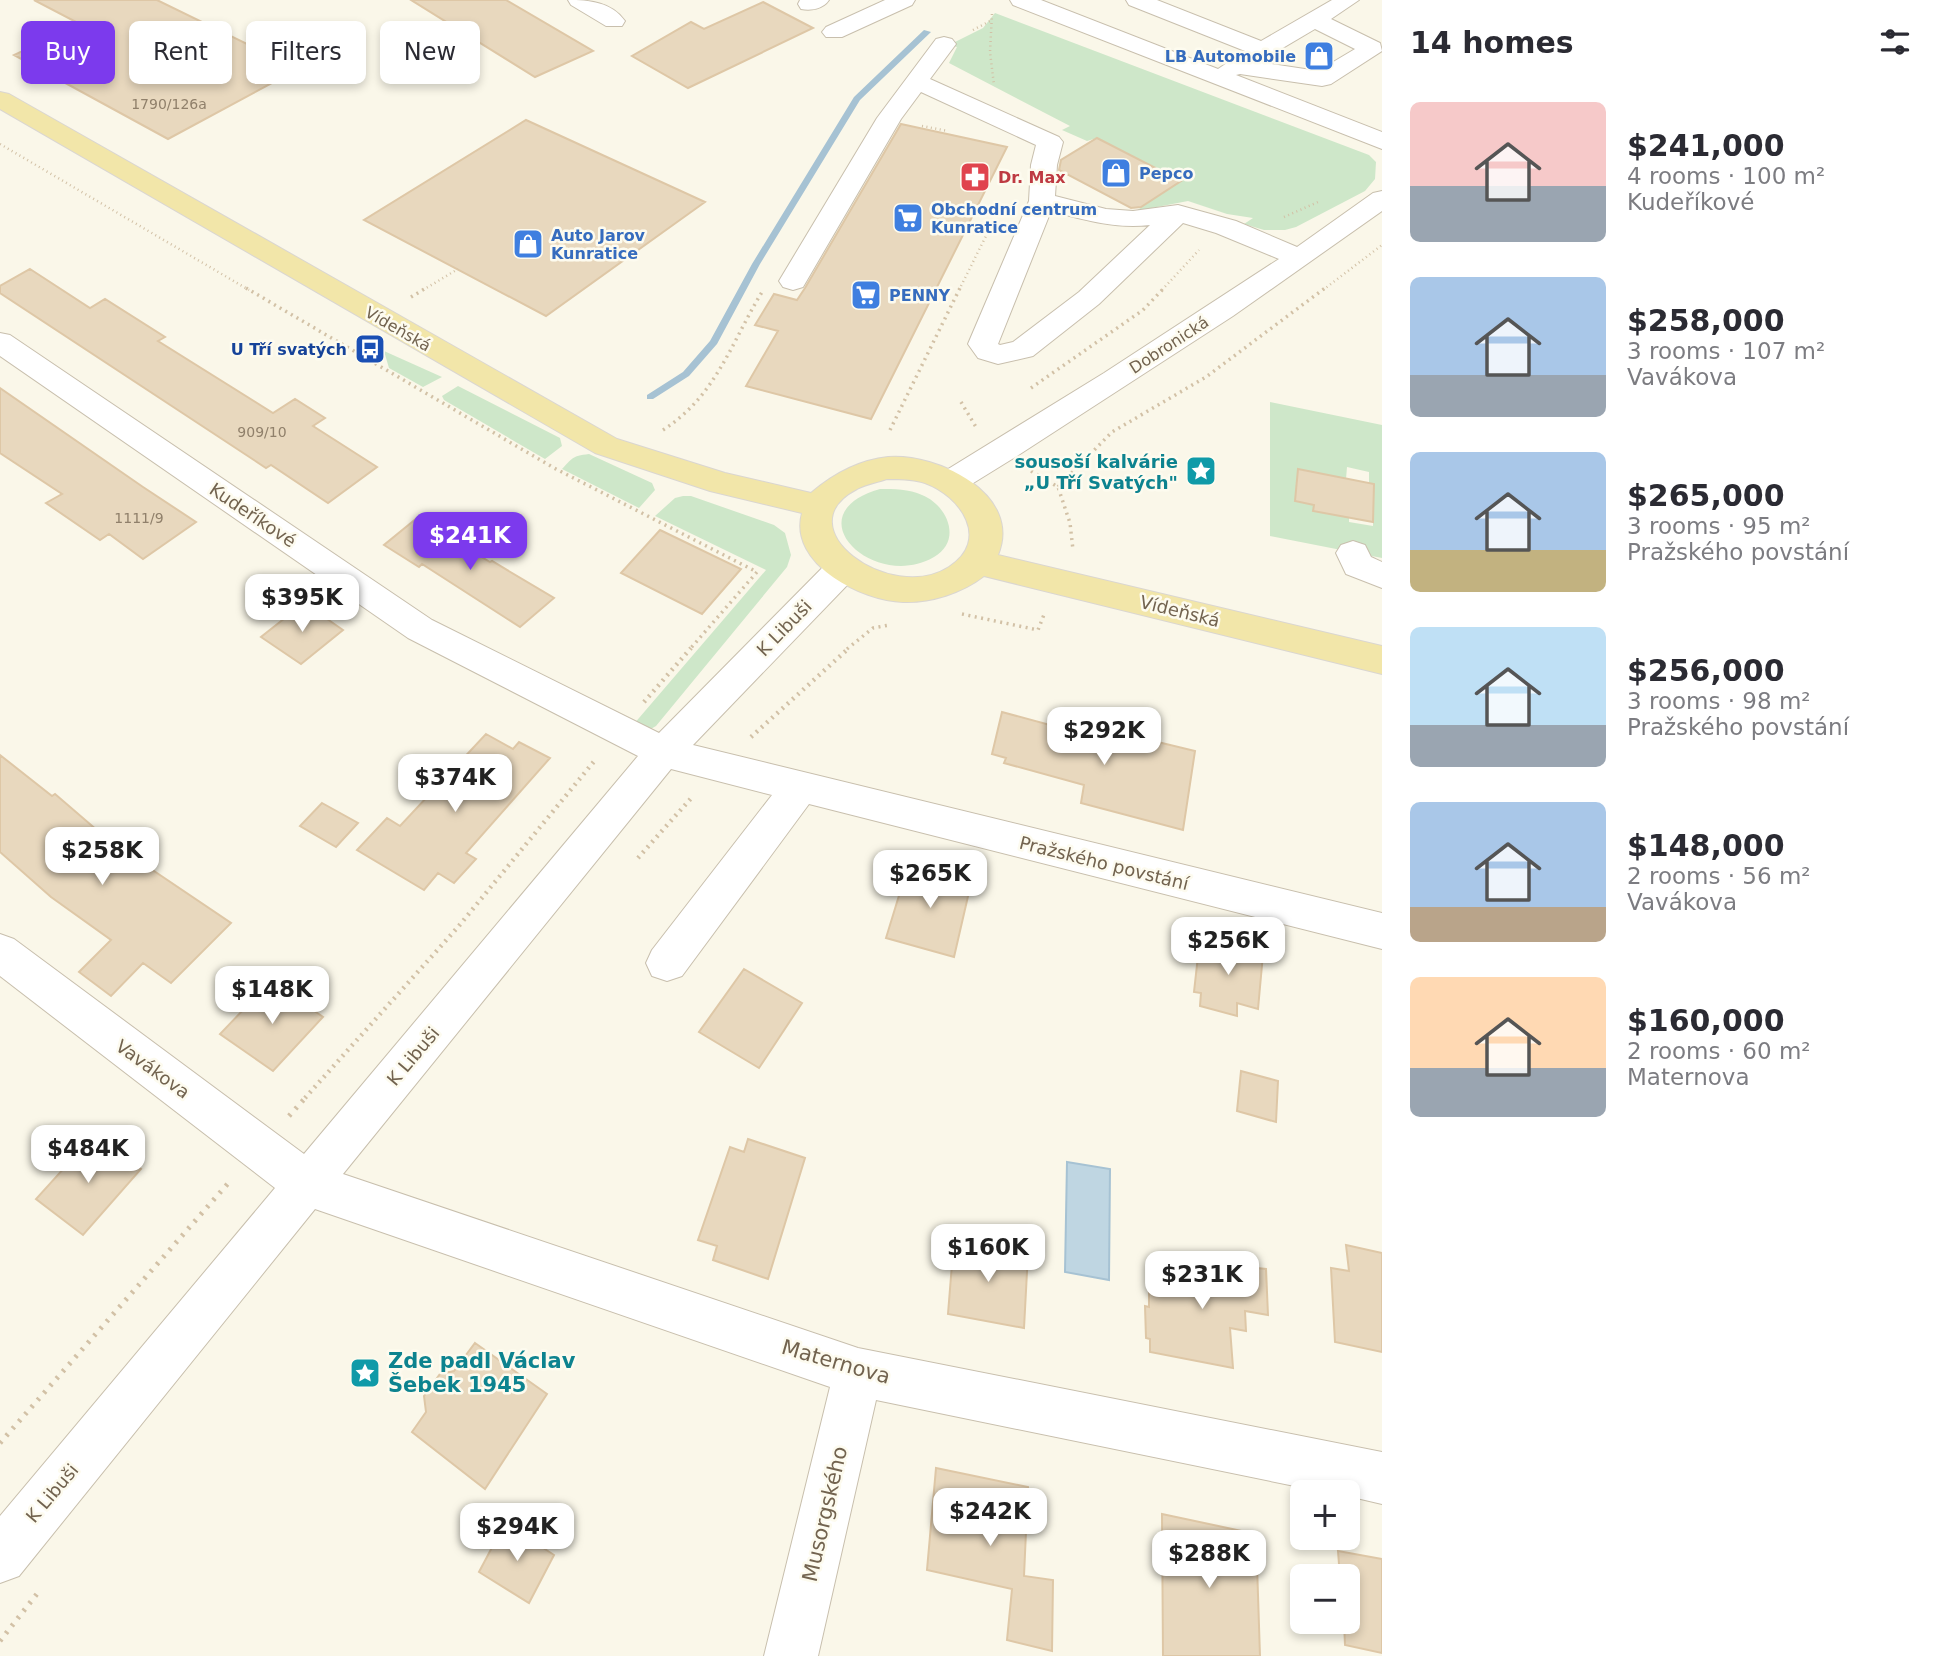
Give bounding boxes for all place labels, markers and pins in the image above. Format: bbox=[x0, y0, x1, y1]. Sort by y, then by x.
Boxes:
shop icon: LB Automobile bbox=[1302, 39, 1336, 73]
place label: LB Automobile bbox=[1165, 47, 1296, 66]
shop icon: Pepco bbox=[1099, 156, 1133, 190]
pharmacy icon: Dr. Max bbox=[958, 160, 992, 194]
place label: Pepco bbox=[1139, 164, 1194, 183]
place label: Dr. Max bbox=[998, 168, 1066, 187]
place label: Obchodní centrum Kunratice bbox=[931, 200, 1097, 237]
supermarket icon: Obchodní centrum Kunratice bbox=[891, 201, 925, 235]
place label: Auto Jarov Kunratice bbox=[551, 226, 646, 263]
shop icon: Auto Jarov Kunratice bbox=[511, 227, 545, 261]
supermarket icon: PENNY bbox=[849, 278, 883, 312]
place label: PENNY bbox=[889, 286, 950, 305]
bus stop icon: U Tří svatých bbox=[353, 332, 387, 366]
place label: U Tří svatých bbox=[231, 340, 347, 359]
place label: sousoší kalvárie „U Tří Svatých" bbox=[1014, 451, 1178, 493]
place icon: sousoší kalvárie „U Tří Svatých" bbox=[1184, 454, 1218, 488]
pin: $241K bbox=[421, 512, 519, 572]
pin: $395K bbox=[253, 574, 351, 634]
pin: $292K bbox=[1055, 708, 1153, 767]
pin: $374K bbox=[406, 754, 504, 814]
pin: $258K bbox=[53, 828, 151, 887]
pin: $265K bbox=[881, 850, 979, 910]
pin: $256K bbox=[1179, 918, 1277, 977]
pin: $148K bbox=[223, 967, 321, 1026]
pin: $484K bbox=[39, 1126, 137, 1185]
pin: $160K bbox=[939, 1224, 1037, 1284]
pin: $231K bbox=[1153, 1252, 1251, 1311]
place label: Zde padl Václav Šebek 1945 bbox=[388, 1349, 576, 1397]
place icon: Zde padl Václav Šebek 1945 bbox=[348, 1356, 382, 1390]
pin: $242K bbox=[941, 1488, 1039, 1548]
pin: $294K bbox=[468, 1504, 566, 1563]
pin: $288K bbox=[1160, 1530, 1258, 1590]

